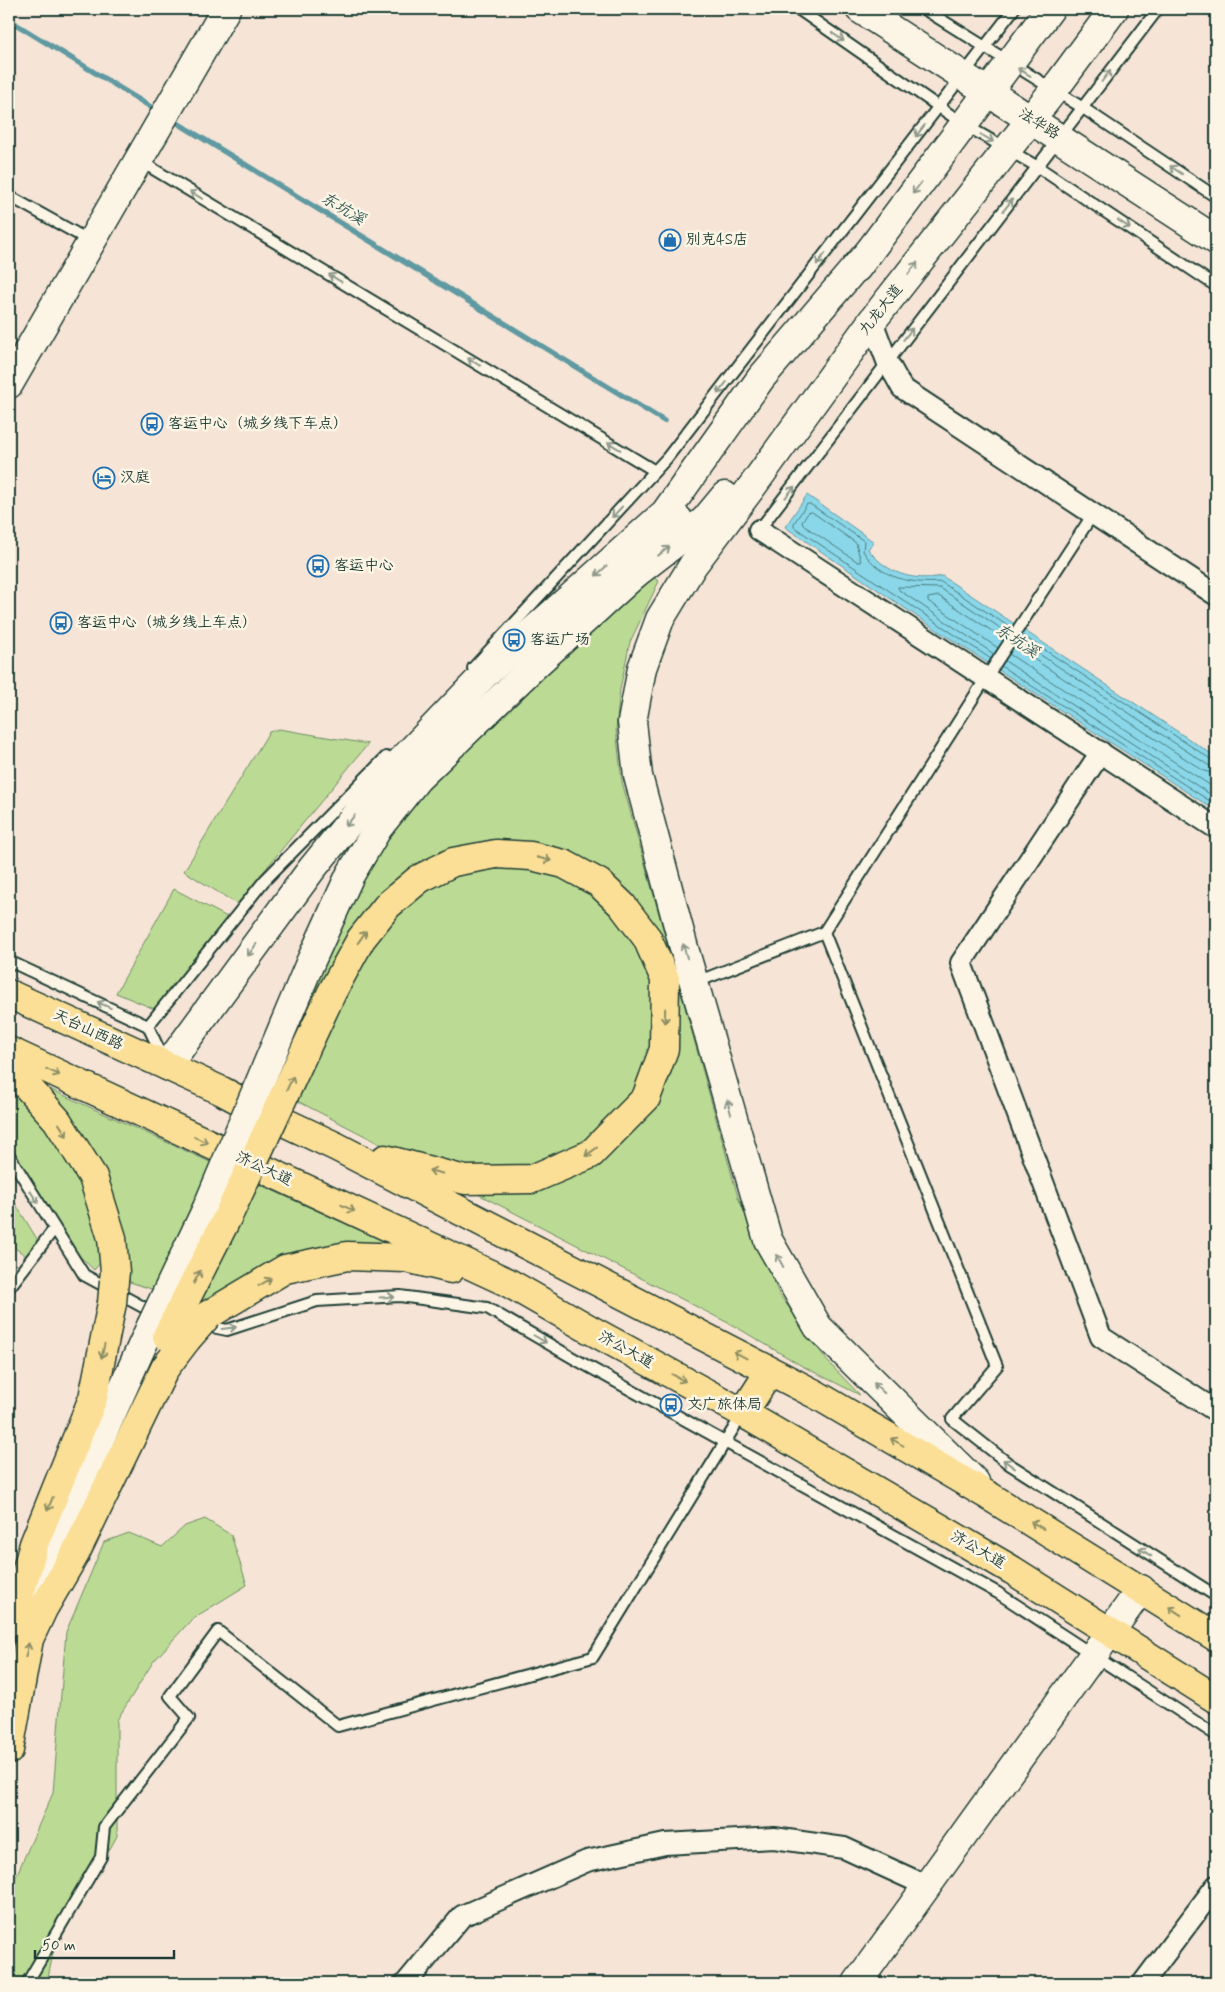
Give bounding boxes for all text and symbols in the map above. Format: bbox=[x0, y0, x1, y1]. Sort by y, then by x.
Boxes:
one-way arrow bbox=[831, 32, 845, 42]
one-way arrow bbox=[1018, 67, 1032, 77]
one-way arrow bbox=[1101, 70, 1112, 83]
street label: 法华路 bbox=[1015, 104, 1063, 144]
one-way arrow bbox=[915, 124, 926, 137]
one-way arrow bbox=[979, 133, 994, 143]
one-way arrow bbox=[1169, 165, 1183, 175]
one-way arrow bbox=[912, 181, 922, 195]
water label: 东坑溪 bbox=[317, 188, 370, 231]
one-way arrow bbox=[189, 189, 203, 199]
one-way arrow bbox=[1002, 199, 1013, 212]
one-way arrow bbox=[1117, 219, 1131, 229]
shop icon: 别克4S店 bbox=[658, 228, 682, 252]
place label: 别克4S店 bbox=[686, 230, 748, 250]
one-way arrow bbox=[816, 252, 826, 266]
one-way arrow bbox=[908, 262, 919, 275]
one-way arrow bbox=[329, 273, 343, 283]
street label: 九龙大道 bbox=[855, 280, 907, 340]
one-way arrow bbox=[903, 328, 914, 341]
one-way arrow bbox=[468, 357, 482, 367]
one-way arrow bbox=[716, 381, 727, 394]
bus stop icon: 客运中心（城乡线下车点） bbox=[140, 412, 164, 436]
place label: 客运中心（城乡线下车点） bbox=[168, 414, 348, 434]
one-way arrow bbox=[607, 440, 621, 450]
hotel icon: 汉庭 bbox=[92, 466, 116, 490]
place label: 汉庭 bbox=[120, 468, 150, 488]
one-way arrow bbox=[784, 486, 795, 499]
one-way arrow bbox=[611, 506, 623, 519]
one-way arrow bbox=[657, 546, 671, 556]
bus stop icon: 客运中心 bbox=[306, 554, 330, 578]
place label: 客运中心 bbox=[334, 556, 394, 576]
one-way arrow bbox=[595, 565, 608, 576]
bus stop icon: 客运中心（城乡线上车点） bbox=[49, 611, 73, 635]
place label: 客运中心（城乡线上车点） bbox=[77, 613, 257, 633]
water label: 东坑溪 bbox=[991, 619, 1044, 663]
bus stop icon: 客运广场 bbox=[502, 628, 526, 652]
place label: 客运广场 bbox=[530, 630, 590, 650]
one-way arrow bbox=[345, 814, 356, 827]
one-way arrow bbox=[536, 855, 552, 864]
one-way arrow bbox=[357, 931, 367, 945]
one-way arrow bbox=[247, 943, 257, 957]
one-way arrow bbox=[679, 943, 689, 959]
one-way arrow bbox=[97, 1000, 112, 1010]
street label: 天台山西路 bbox=[50, 1005, 126, 1055]
one-way arrow bbox=[660, 1008, 670, 1024]
one-way arrow bbox=[45, 1068, 60, 1077]
one-way arrow bbox=[285, 1076, 295, 1091]
one-way arrow bbox=[723, 1100, 733, 1116]
one-way arrow bbox=[58, 1122, 68, 1136]
one-way arrow bbox=[193, 1136, 208, 1145]
street label: 济公大道 bbox=[233, 1147, 295, 1191]
one-way arrow bbox=[584, 1147, 598, 1157]
one-way arrow bbox=[428, 1167, 444, 1177]
one-way arrow bbox=[30, 1189, 40, 1203]
one-way arrow bbox=[340, 1204, 355, 1213]
one-way arrow bbox=[775, 1254, 785, 1269]
one-way arrow bbox=[192, 1269, 202, 1284]
one-way arrow bbox=[258, 1276, 272, 1286]
one-way arrow bbox=[378, 1292, 394, 1302]
one-way arrow bbox=[220, 1323, 236, 1333]
street label: 济公大道 bbox=[595, 1327, 657, 1373]
one-way arrow bbox=[532, 1334, 547, 1344]
one-way arrow bbox=[98, 1342, 107, 1358]
one-way arrow bbox=[732, 1350, 747, 1360]
one-way arrow bbox=[671, 1374, 686, 1384]
one-way arrow bbox=[873, 1382, 885, 1394]
bus stop icon: 文广旅体局 bbox=[659, 1393, 683, 1417]
place label: 文广旅体局 bbox=[687, 1395, 762, 1415]
one-way arrow bbox=[891, 1437, 905, 1447]
one-way arrow bbox=[1002, 1459, 1016, 1469]
one-way arrow bbox=[44, 1496, 54, 1511]
one-way arrow bbox=[1030, 1520, 1044, 1530]
street label: 济公大道 bbox=[947, 1526, 1009, 1574]
one-way arrow bbox=[1138, 1547, 1152, 1558]
one-way arrow bbox=[1169, 1605, 1183, 1615]
one-way arrow bbox=[23, 1642, 32, 1658]
scale bar bbox=[35, 1927, 174, 1959]
text: 50 m bbox=[42, 1936, 76, 1956]

